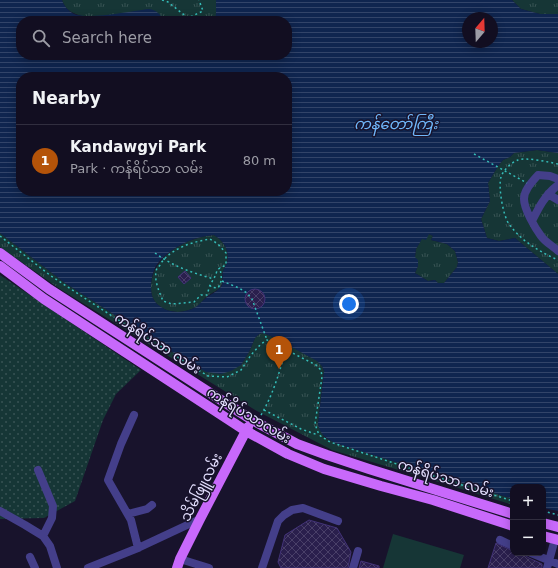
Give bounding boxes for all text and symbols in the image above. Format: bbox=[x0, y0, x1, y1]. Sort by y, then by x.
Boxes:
north arrow bbox=[462, 12, 498, 48]
search box bbox=[16, 16, 292, 60]
icon: search bbox=[30, 27, 52, 49]
text: Search here bbox=[62, 29, 152, 47]
text: Nearby bbox=[32, 88, 101, 108]
water label: ကန်တော်ကြီး bbox=[354, 113, 439, 136]
text: Kandawgyi Park bbox=[70, 138, 206, 156]
text: 1 bbox=[40, 153, 50, 168]
text: 80 m bbox=[243, 153, 276, 168]
text: Park · ကန်ရိပ်သာ လမ်း bbox=[70, 161, 203, 176]
your location bbox=[339, 294, 359, 314]
street label: ကန်ရိပ်သာ လမ်း bbox=[110, 308, 205, 380]
pin: 1 bbox=[266, 336, 292, 369]
street label: ကန်ရိပ်သာလမ်း bbox=[202, 382, 295, 450]
street label: သိမ်ဖြူလမ်း bbox=[175, 449, 229, 526]
street label: ကန်ရိပ်သာ လမ်း bbox=[395, 454, 496, 504]
map controls bbox=[510, 484, 546, 556]
button: + bbox=[510, 484, 546, 520]
button: − bbox=[510, 520, 546, 556]

